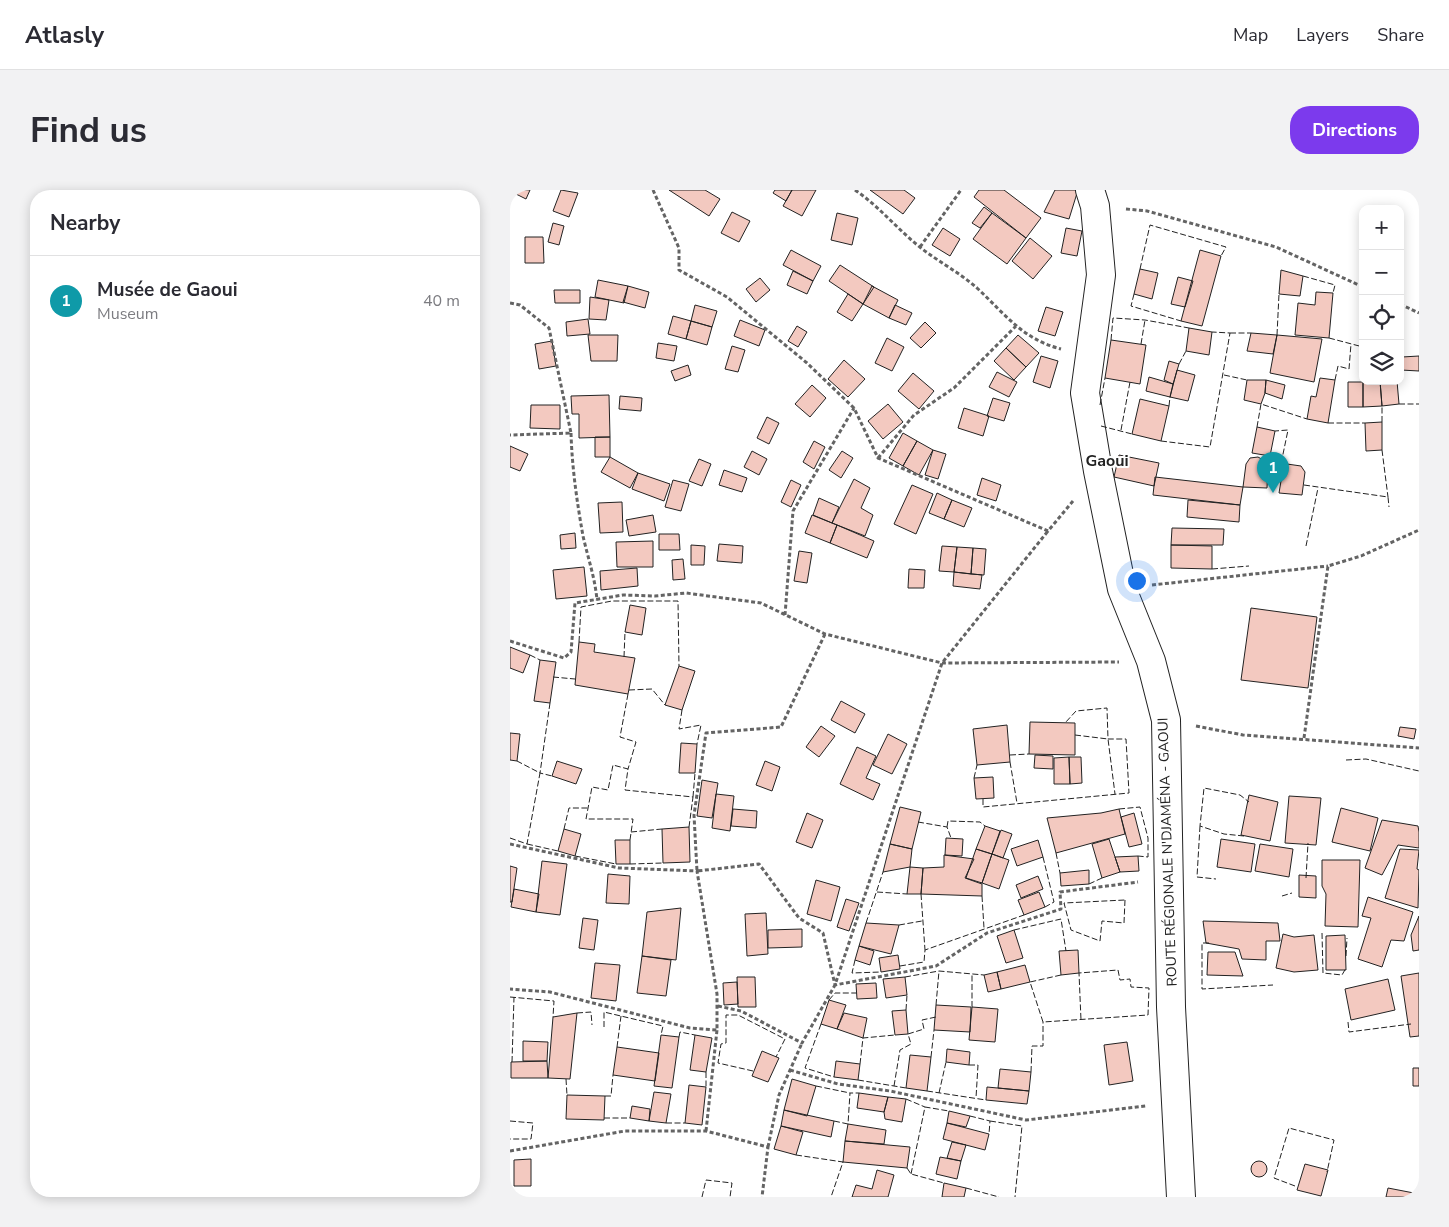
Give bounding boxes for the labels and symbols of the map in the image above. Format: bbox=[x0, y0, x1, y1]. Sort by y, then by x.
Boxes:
district label: Gaoui bbox=[1085, 450, 1129, 472]
pin: 1 bbox=[1257, 452, 1289, 493]
your location bbox=[1124, 568, 1150, 594]
street label: ROUTE RÉGIONALE N'DJAMÉNA - GAOUI bbox=[1153, 717, 1182, 987]

